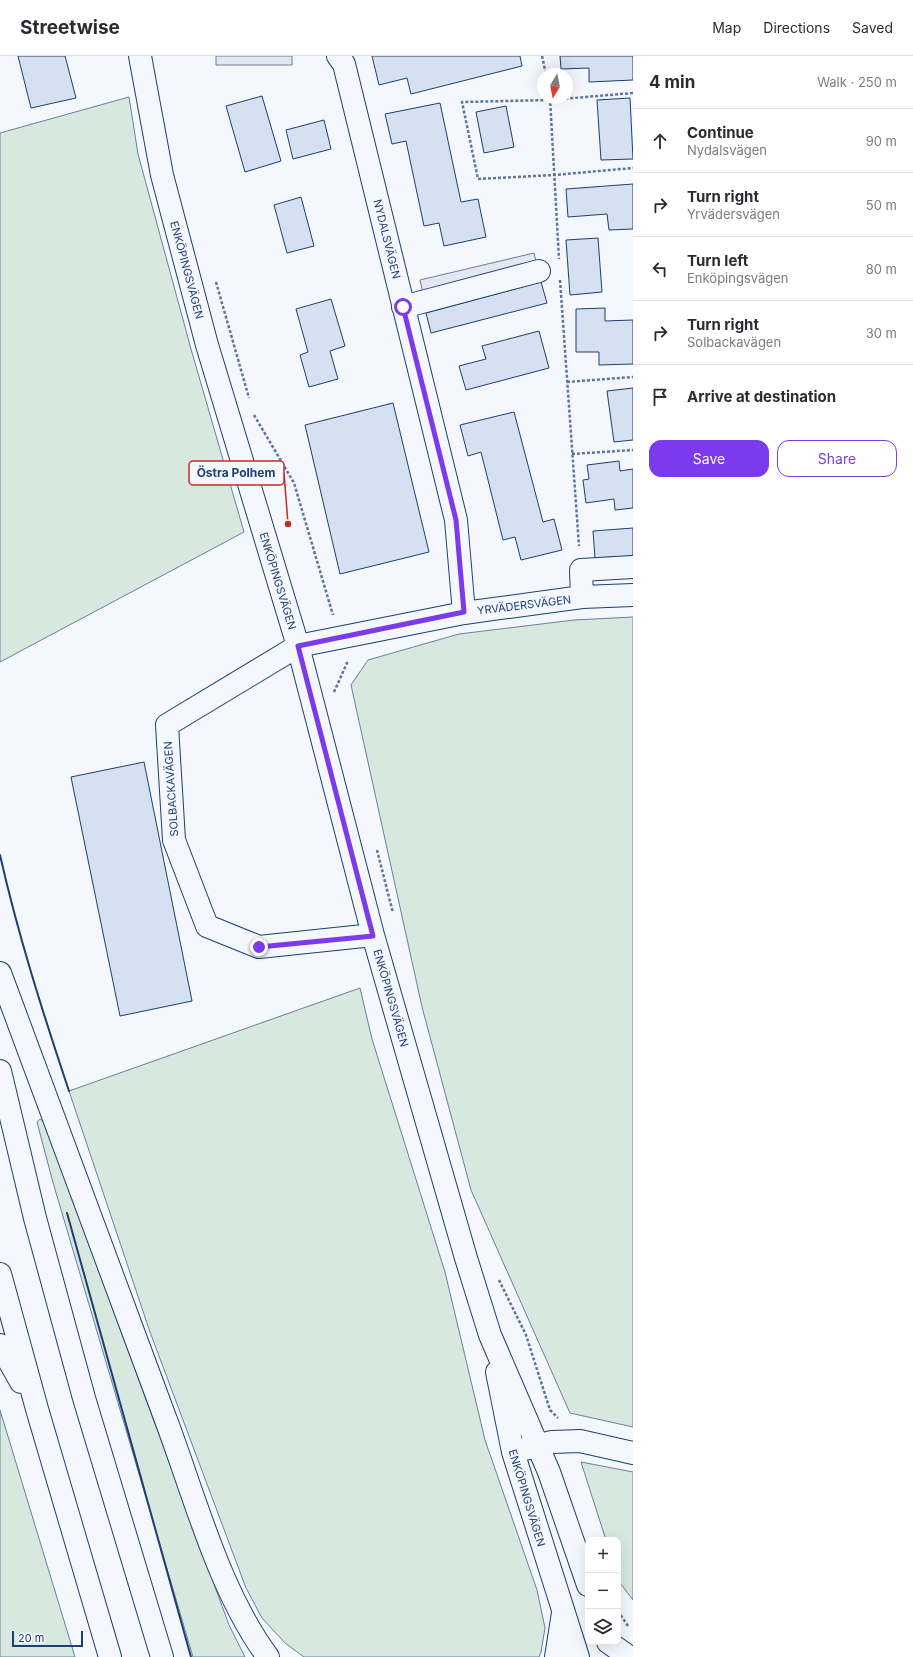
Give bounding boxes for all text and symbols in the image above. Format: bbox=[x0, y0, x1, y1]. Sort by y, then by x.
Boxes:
text: Streetwise bbox=[20, 16, 120, 39]
text: Map bbox=[712, 19, 741, 36]
text: Directions bbox=[763, 19, 830, 36]
text: Saved bbox=[852, 19, 893, 36]
north arrow bbox=[537, 68, 573, 104]
text: 4 min bbox=[649, 72, 695, 92]
text: Walk · 250 m bbox=[817, 74, 897, 90]
text: Continue bbox=[687, 123, 754, 142]
icon: ahead bbox=[649, 130, 671, 152]
text: 90 m bbox=[866, 133, 897, 149]
text: Nydalsvägen bbox=[687, 142, 767, 158]
text: Turn right bbox=[687, 187, 759, 206]
icon: right bbox=[649, 194, 671, 216]
text: 50 m bbox=[866, 197, 897, 213]
street label: NYDALSVÄGEN bbox=[370, 198, 404, 280]
text: Yrvädersvägen bbox=[687, 206, 780, 222]
street label: ENKÖPINGSVÄGEN bbox=[167, 219, 207, 321]
text: Turn left bbox=[687, 251, 748, 270]
icon: left bbox=[649, 258, 671, 280]
text: 80 m bbox=[866, 261, 897, 277]
text: Enköpingsvägen bbox=[687, 270, 789, 286]
route start bbox=[394, 298, 412, 316]
text: Turn right bbox=[687, 315, 759, 334]
icon: right bbox=[649, 322, 671, 344]
text: 30 m bbox=[866, 325, 897, 341]
text: Solbackavägen bbox=[687, 334, 781, 350]
icon: arrive bbox=[649, 386, 671, 408]
text: Arrive at destination bbox=[687, 387, 836, 406]
button: Save bbox=[649, 440, 769, 477]
button: Share bbox=[777, 440, 897, 477]
callout: Östra Polhem bbox=[189, 461, 284, 485]
text: Östra Polhem bbox=[197, 465, 275, 480]
street label: ENKÖPINGSVÄGEN bbox=[257, 531, 299, 631]
street label: YRVÄDERSVÄGEN bbox=[476, 592, 572, 618]
street label: SOLBACKAVÄGEN bbox=[161, 741, 181, 837]
route end bbox=[250, 938, 268, 956]
street label: ENKÖPINGSVÄGEN bbox=[370, 948, 412, 1048]
street label: ENKÖPINGSVÄGEN bbox=[506, 1448, 548, 1548]
map controls bbox=[585, 1537, 621, 1645]
button: + bbox=[585, 1537, 621, 1573]
button: − bbox=[585, 1573, 621, 1609]
button: layers bbox=[585, 1609, 621, 1645]
scale bar bbox=[12, 1629, 83, 1648]
text: 20 m bbox=[18, 1631, 44, 1645]

